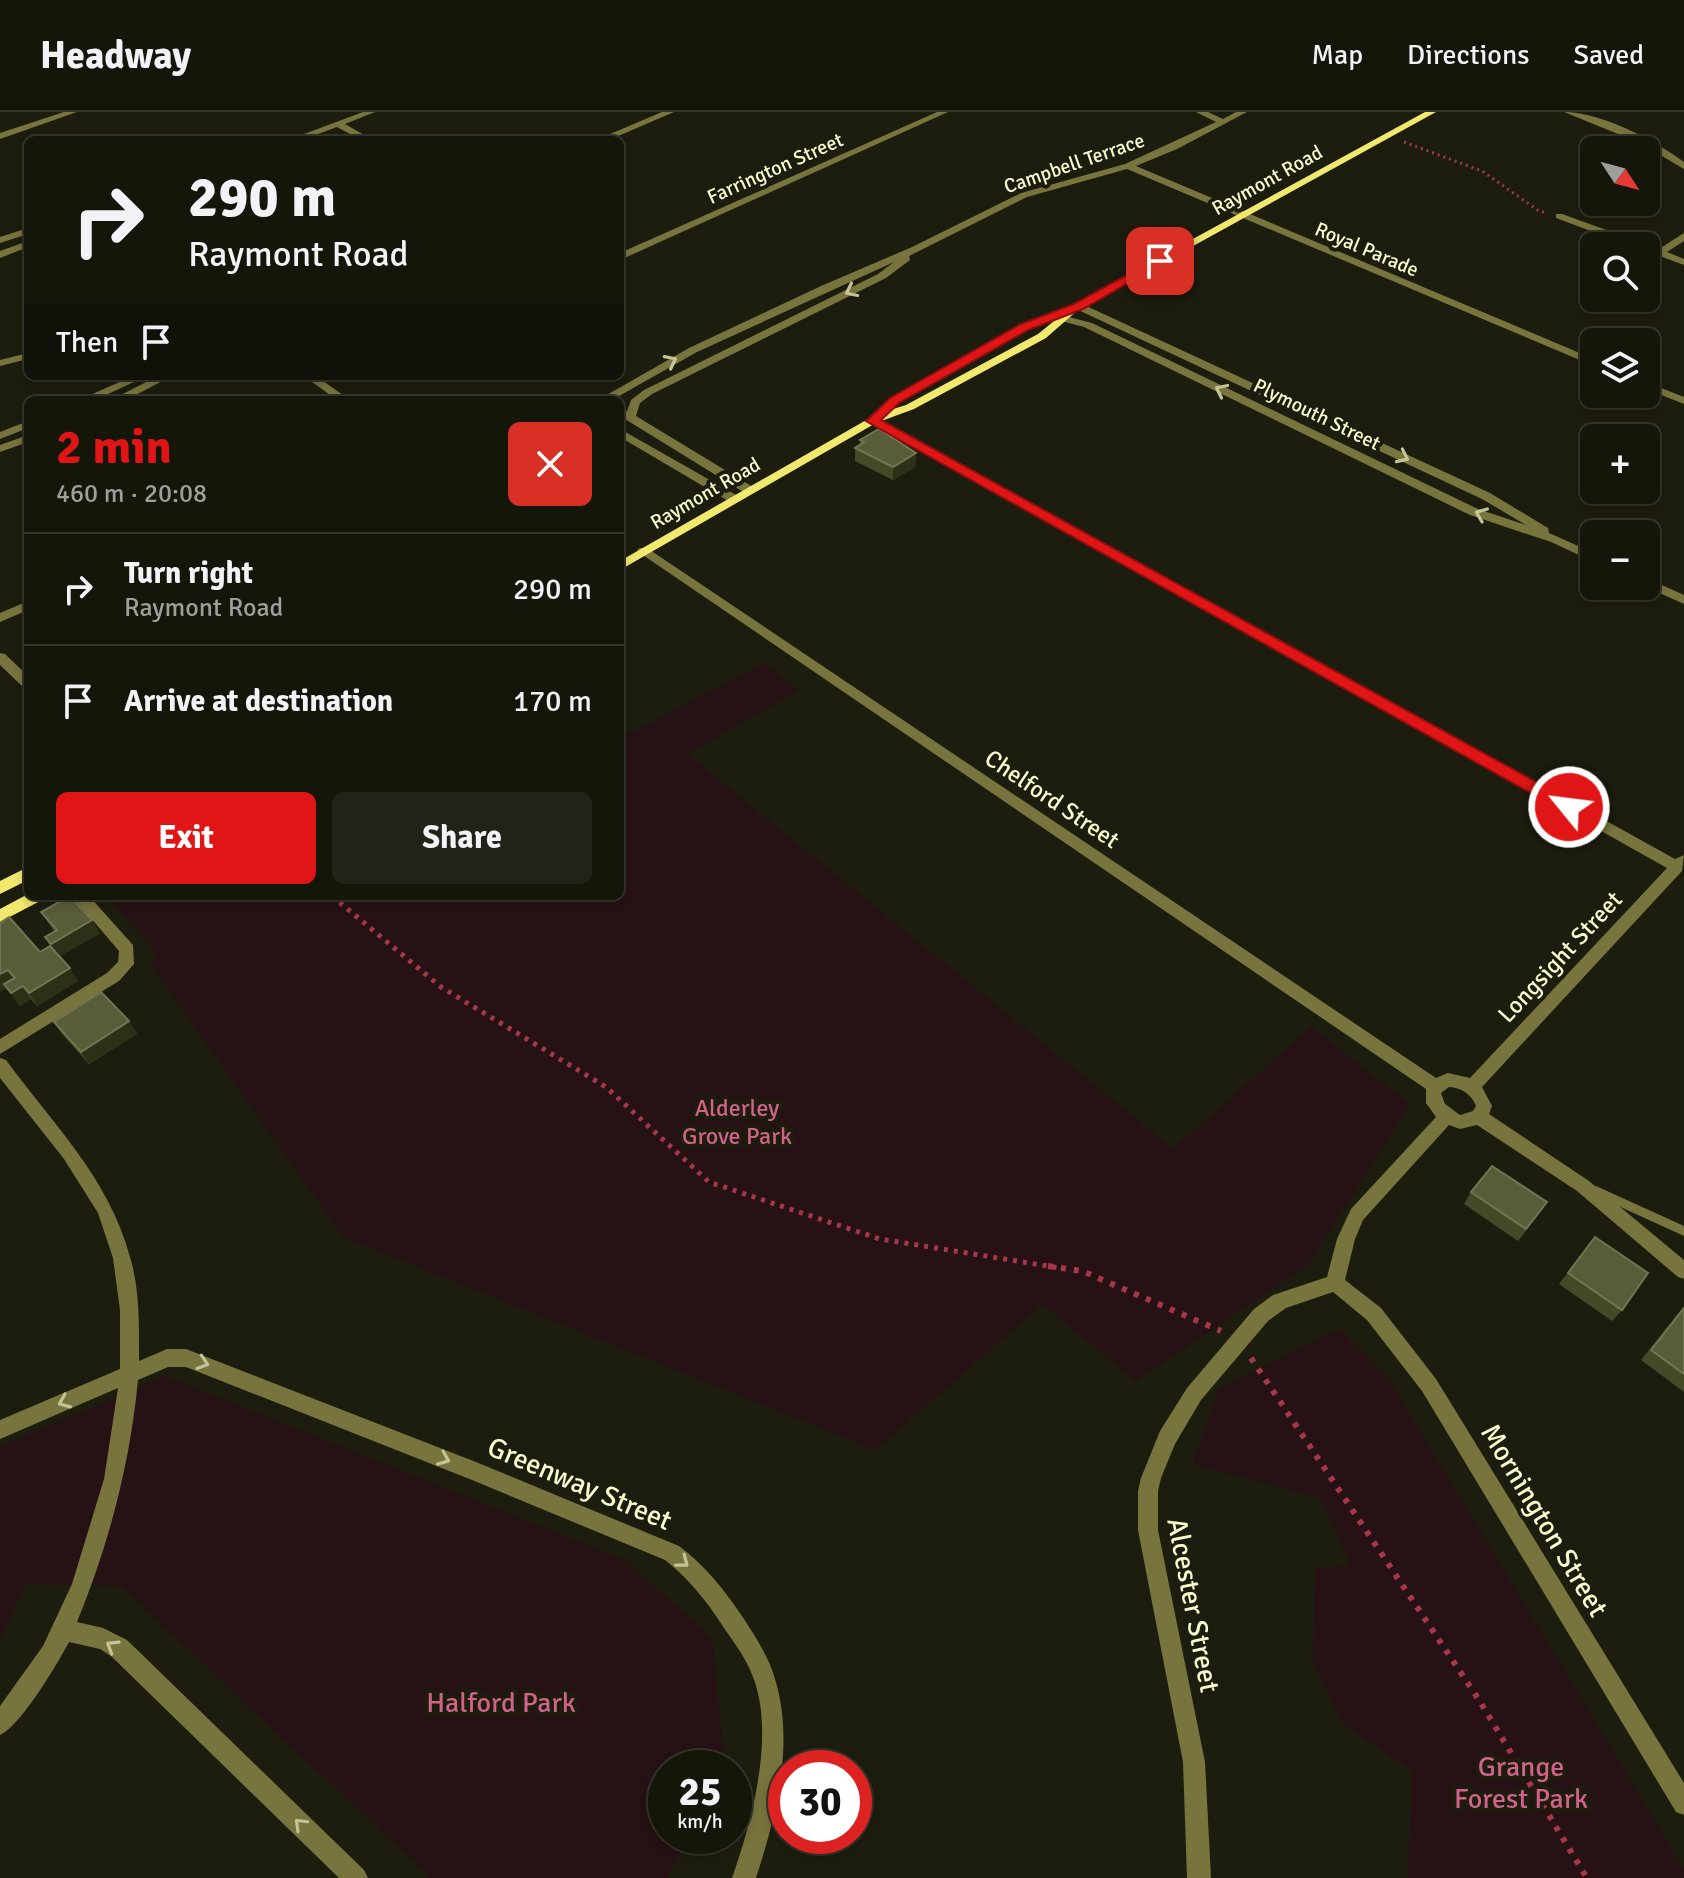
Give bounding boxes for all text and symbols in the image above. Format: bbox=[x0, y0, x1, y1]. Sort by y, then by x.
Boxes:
text: Headway bbox=[40, 32, 191, 79]
text: Map bbox=[1311, 38, 1363, 72]
text: Directions bbox=[1407, 38, 1529, 72]
text: Saved bbox=[1573, 38, 1644, 72]
street label: Farrington Street bbox=[703, 127, 847, 210]
street label: Campbell Terrace bbox=[1000, 128, 1148, 199]
north arrow bbox=[1580, 136, 1660, 216]
map controls bbox=[1580, 136, 1660, 600]
street label: Raymont Road bbox=[1208, 140, 1327, 221]
text: 290 m bbox=[188, 163, 336, 232]
icon: right bbox=[56, 168, 160, 272]
street label: Royal Parade bbox=[1311, 216, 1422, 283]
pin bbox=[1126, 227, 1194, 295]
text: Raymont Road bbox=[188, 232, 409, 277]
button: search bbox=[1580, 232, 1660, 312]
icon: arrive bbox=[1138, 239, 1182, 283]
one-way arrow bbox=[845, 281, 860, 297]
icon: arrive bbox=[134, 320, 178, 364]
text: Then bbox=[56, 324, 118, 361]
button: layers bbox=[1580, 328, 1660, 408]
one-way arrow bbox=[663, 355, 678, 370]
street label: Plymouth Street bbox=[1249, 373, 1384, 456]
one-way arrow bbox=[1215, 384, 1230, 400]
text: 2 min bbox=[56, 418, 172, 477]
button: close bbox=[508, 422, 592, 506]
button: + bbox=[1580, 424, 1660, 504]
one-way arrow bbox=[1395, 448, 1409, 464]
street label: Raymont Road bbox=[646, 452, 765, 535]
text: 460 m · 20:08 bbox=[56, 478, 207, 510]
one-way arrow bbox=[1475, 507, 1489, 524]
button: − bbox=[1580, 520, 1660, 600]
text: Turn right bbox=[124, 555, 253, 592]
icon: right bbox=[56, 567, 100, 611]
text: 290 m bbox=[513, 571, 592, 608]
text: Raymont Road bbox=[124, 592, 283, 624]
icon: arrive bbox=[56, 679, 100, 723]
text: Arrive at destination bbox=[124, 683, 393, 720]
text: 170 m bbox=[513, 683, 592, 720]
street label: Chelford Street bbox=[979, 743, 1125, 855]
position arrow bbox=[1527, 765, 1611, 849]
button: Exit bbox=[56, 792, 316, 884]
button: Share bbox=[332, 792, 592, 884]
street label: Longsight Street bbox=[1491, 885, 1629, 1029]
park label: Alderley Grove Park bbox=[682, 1093, 792, 1151]
one-way arrow bbox=[195, 1354, 209, 1370]
one-way arrow bbox=[58, 1393, 73, 1409]
street label: Mornington Street bbox=[1473, 1418, 1615, 1623]
street label: Greenway Street bbox=[482, 1430, 677, 1538]
one-way arrow bbox=[436, 1449, 450, 1466]
street label: Alcester Street bbox=[1159, 1515, 1227, 1696]
one-way arrow bbox=[674, 1552, 689, 1566]
one-way arrow bbox=[106, 1641, 120, 1656]
park label: Halford Park bbox=[426, 1686, 576, 1720]
speed limit sign: 30 bbox=[768, 1750, 872, 1854]
park label: Grange Forest Park bbox=[1454, 1750, 1588, 1816]
text: 25 bbox=[678, 1767, 722, 1817]
text: km/h bbox=[677, 1809, 723, 1834]
one-way arrow bbox=[295, 1819, 309, 1833]

